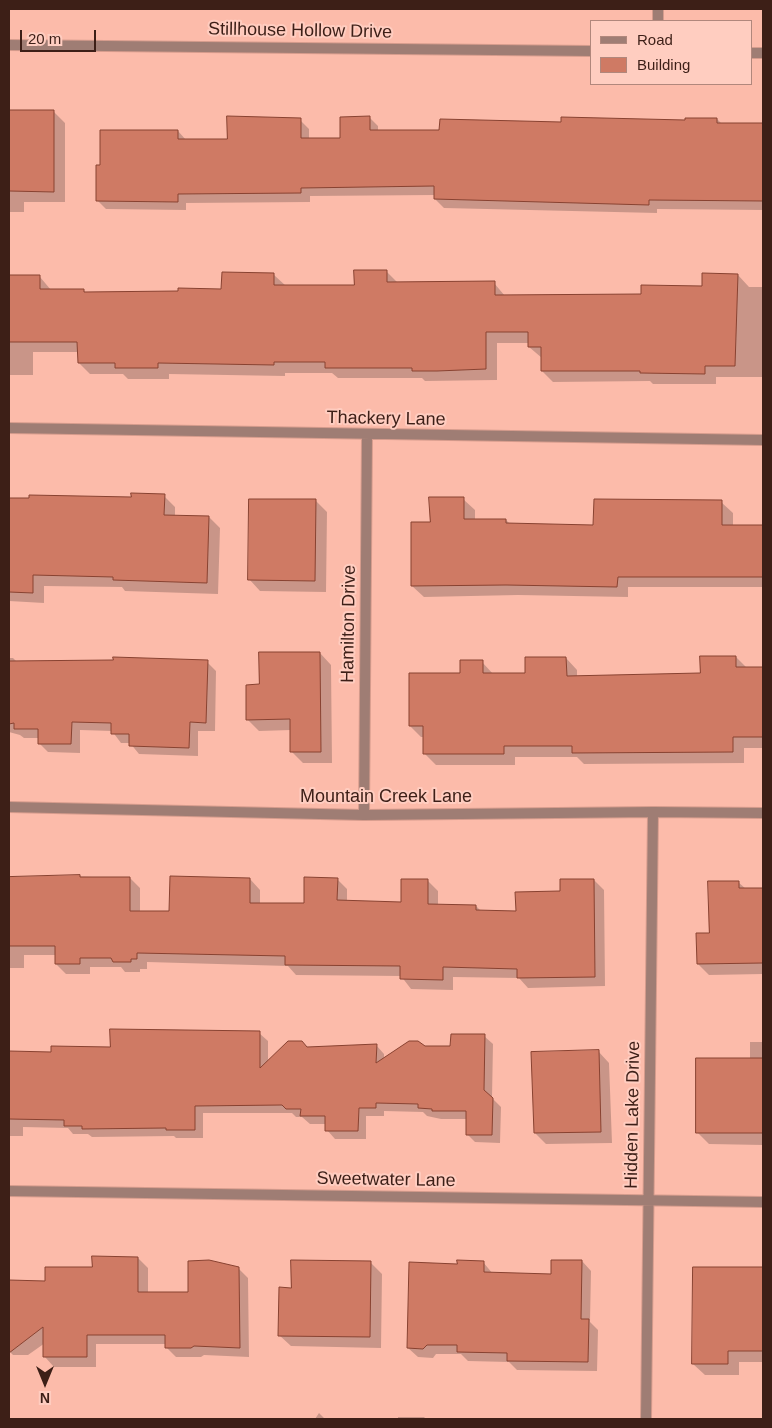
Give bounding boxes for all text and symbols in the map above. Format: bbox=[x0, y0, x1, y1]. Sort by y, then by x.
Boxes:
street label: Stillhouse Hollow Drive bbox=[208, 19, 392, 43]
scale bar bbox=[22, 20, 99, 52]
legend bbox=[590, 20, 752, 85]
text: 20 m bbox=[28, 30, 61, 47]
text: Road bbox=[637, 31, 673, 48]
text: Building bbox=[637, 56, 690, 73]
street label: Thackery Lane bbox=[326, 407, 446, 431]
street label: Hamilton Drive bbox=[337, 565, 361, 683]
street label: Mountain Creek Lane bbox=[300, 786, 472, 808]
street label: Hidden Lake Drive bbox=[621, 1041, 645, 1189]
street label: Sweetwater Lane bbox=[316, 1168, 456, 1192]
north arrow bbox=[20, 1358, 70, 1408]
text: N bbox=[40, 1390, 50, 1406]

